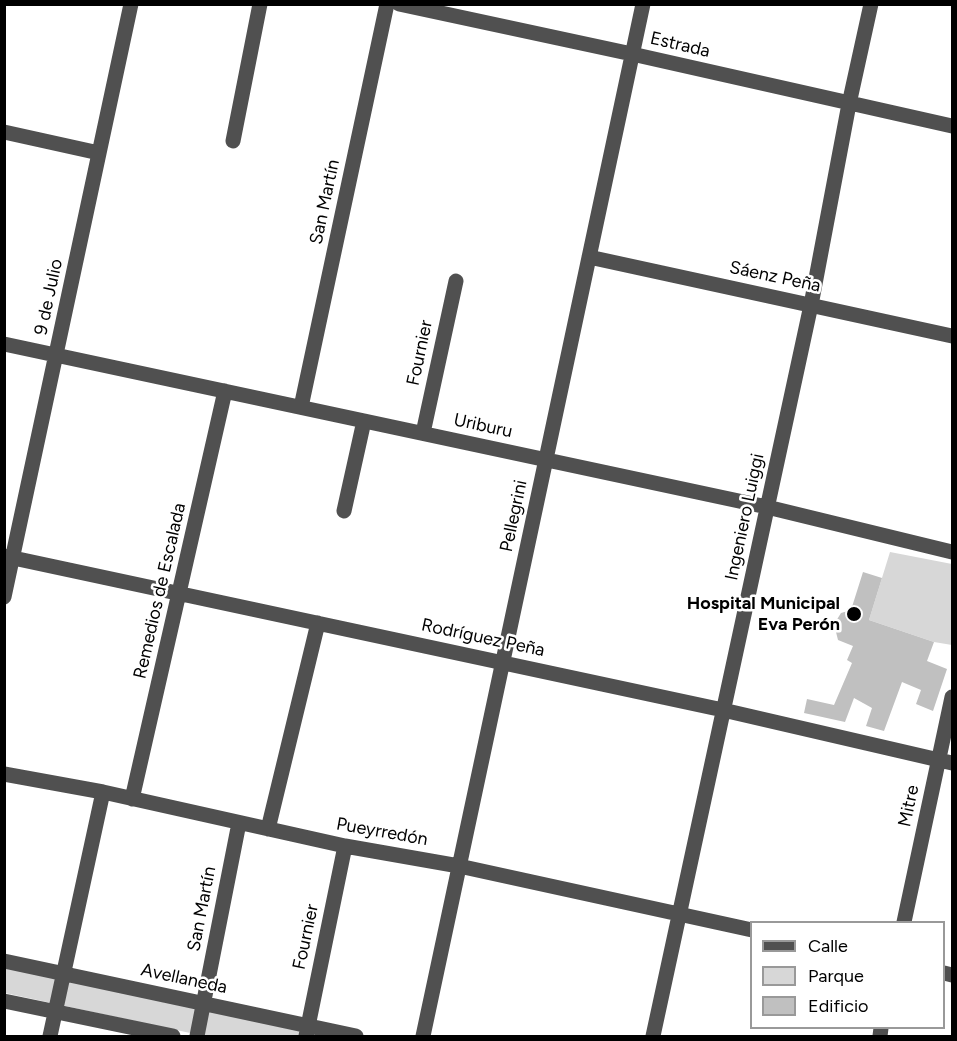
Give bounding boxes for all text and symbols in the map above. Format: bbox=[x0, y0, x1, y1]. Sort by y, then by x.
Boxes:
street label: Estrada bbox=[648, 28, 712, 62]
street label: San Martín bbox=[305, 158, 345, 246]
street label: 9 de Julio bbox=[30, 257, 68, 337]
street label: Sáenz Peña bbox=[727, 257, 823, 297]
street label: Fournier bbox=[403, 318, 437, 388]
street label: Uriburu bbox=[452, 409, 514, 443]
street label: Ingeniero Luiggi bbox=[721, 452, 769, 582]
street label: Pellegrini bbox=[496, 478, 532, 554]
street label: Remedios de Escalada bbox=[129, 501, 191, 681]
place label: Hospital Municipal Eva Perón bbox=[687, 593, 840, 636]
marker: Hospital Municipal Eva Perón bbox=[845, 605, 863, 623]
street label: Rodríguez Peña bbox=[419, 614, 547, 662]
street label: Mitre bbox=[894, 783, 924, 829]
street label: Pueyrredón bbox=[335, 813, 429, 851]
street label: San Martín bbox=[183, 865, 221, 953]
street label: Fournier bbox=[289, 902, 323, 972]
legend bbox=[750, 921, 945, 1029]
text: Calle bbox=[808, 935, 848, 957]
street label: Avellaneda bbox=[139, 959, 229, 999]
text: Parque bbox=[808, 965, 864, 987]
text: Edificio bbox=[808, 995, 869, 1017]

